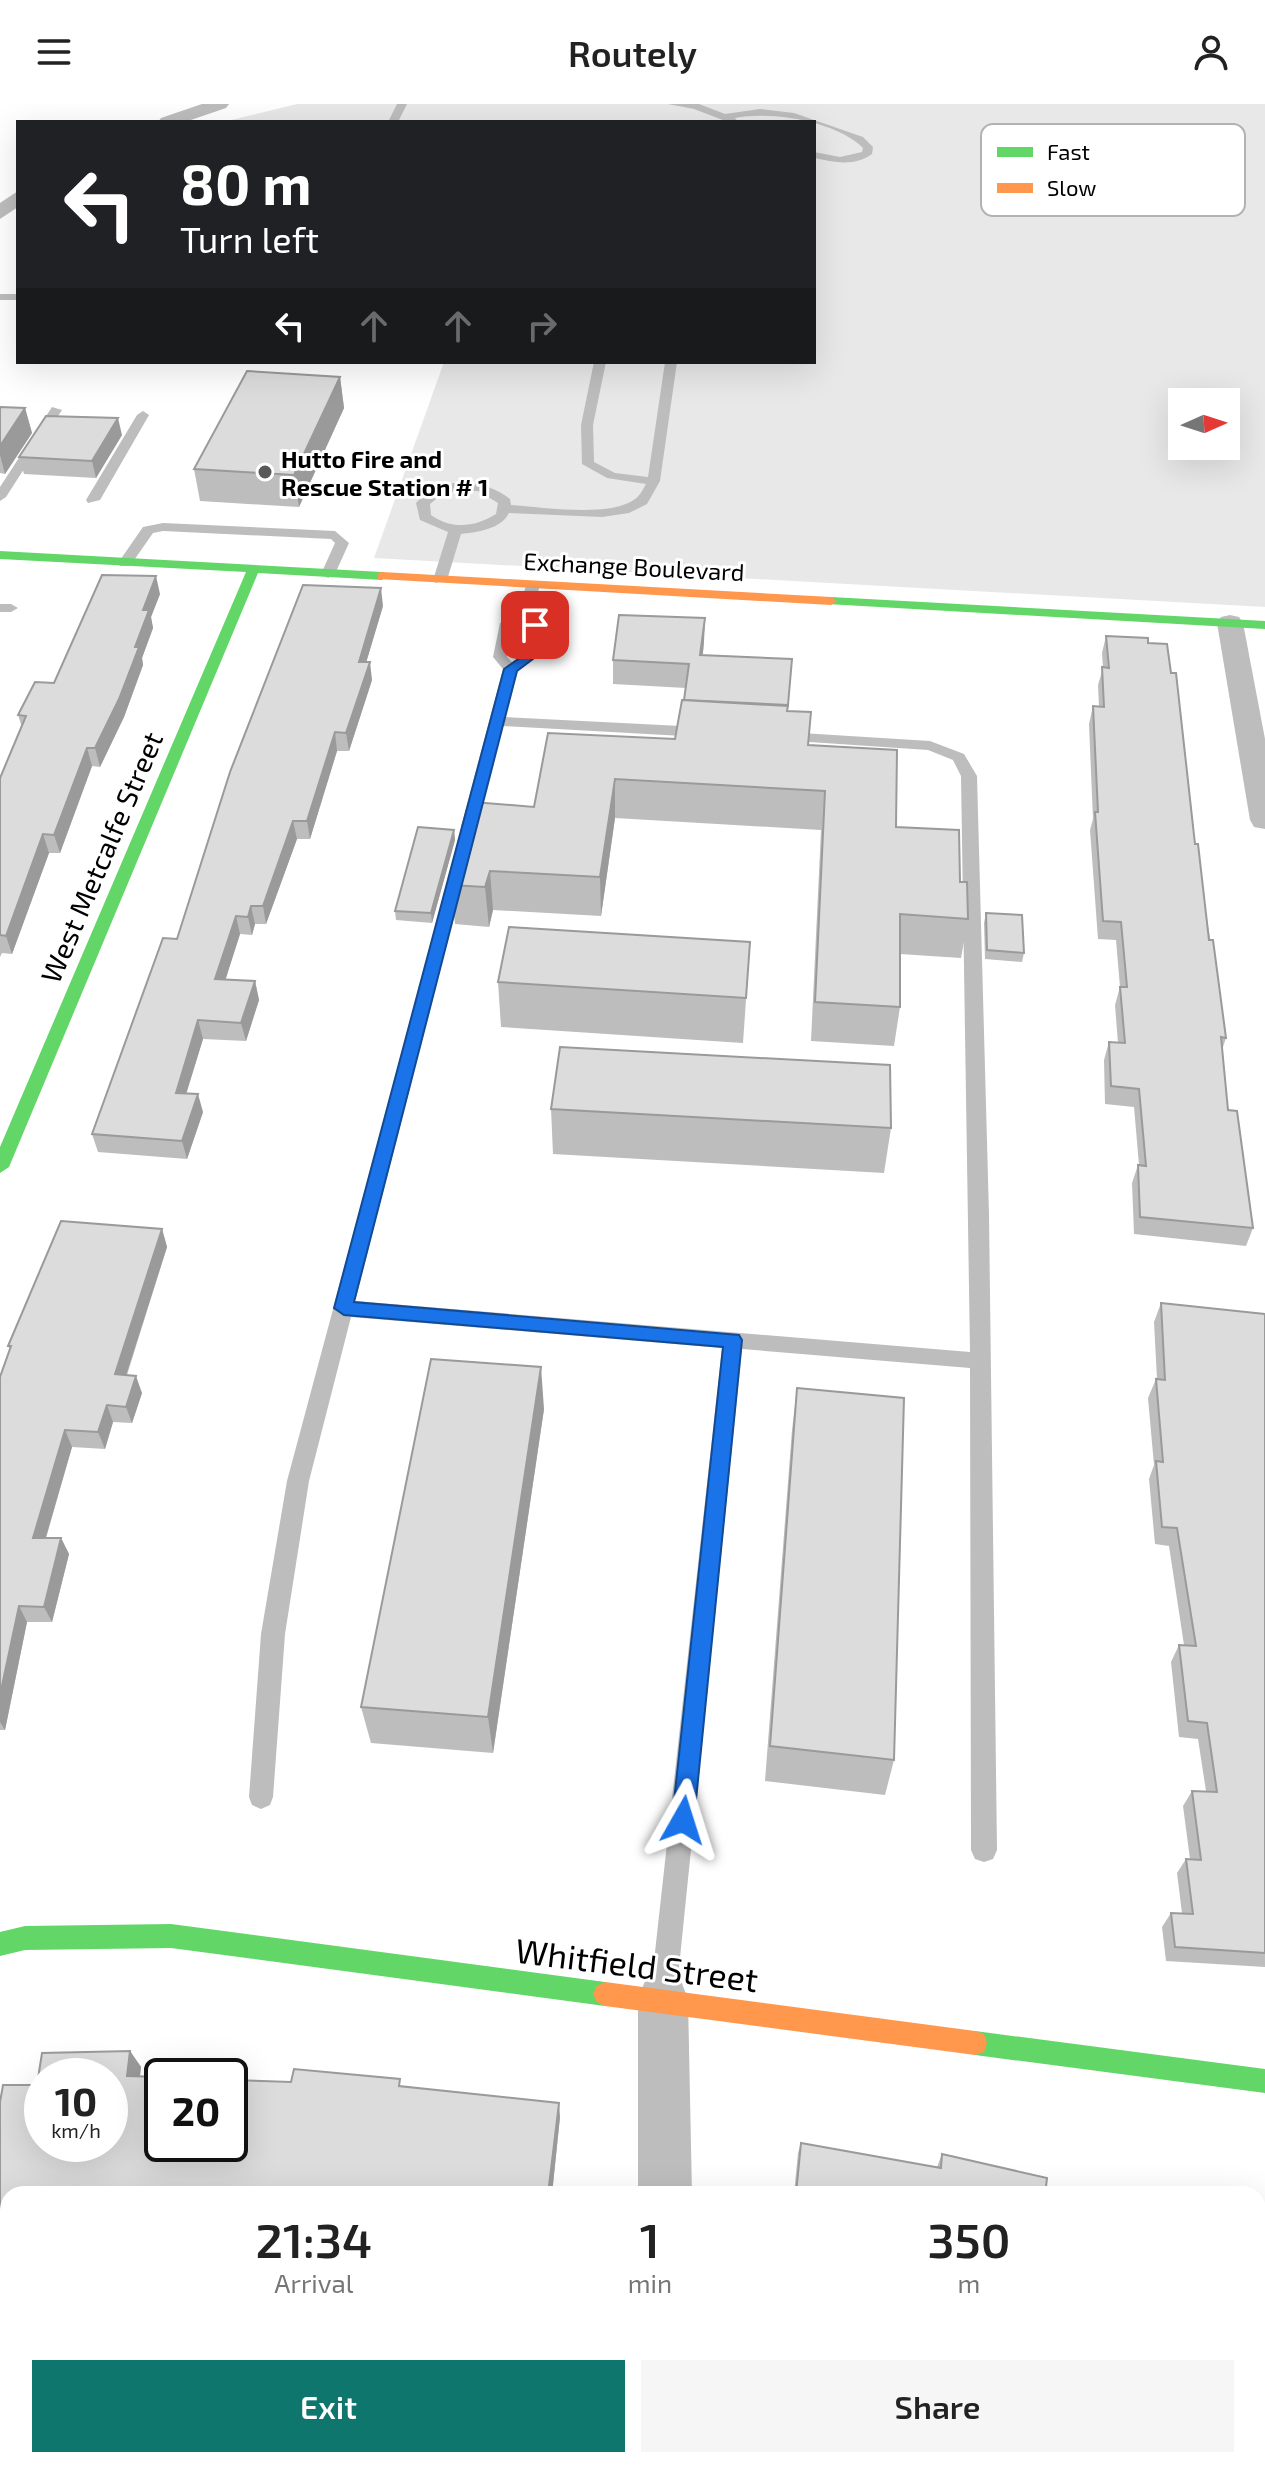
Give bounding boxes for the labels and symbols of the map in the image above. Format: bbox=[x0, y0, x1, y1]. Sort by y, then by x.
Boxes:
legend bbox=[981, 124, 1245, 216]
text: Fast bbox=[1047, 138, 1090, 164]
text: Slow bbox=[1047, 174, 1096, 200]
north arrow bbox=[1168, 388, 1240, 460]
place label: Hutto Fire and Rescue Station # 1 bbox=[281, 444, 488, 501]
marker: Hutto Fire and Rescue Station # 1 bbox=[256, 463, 274, 481]
street label: Exchange Boulevard bbox=[523, 546, 745, 586]
pin bbox=[501, 591, 569, 659]
street label: West Metcalfe Street bbox=[33, 726, 169, 988]
position arrow bbox=[641, 1778, 725, 1862]
street label: Whitfield Street bbox=[513, 1929, 761, 1999]
speed limit sign: 20 bbox=[144, 2058, 248, 2162]

